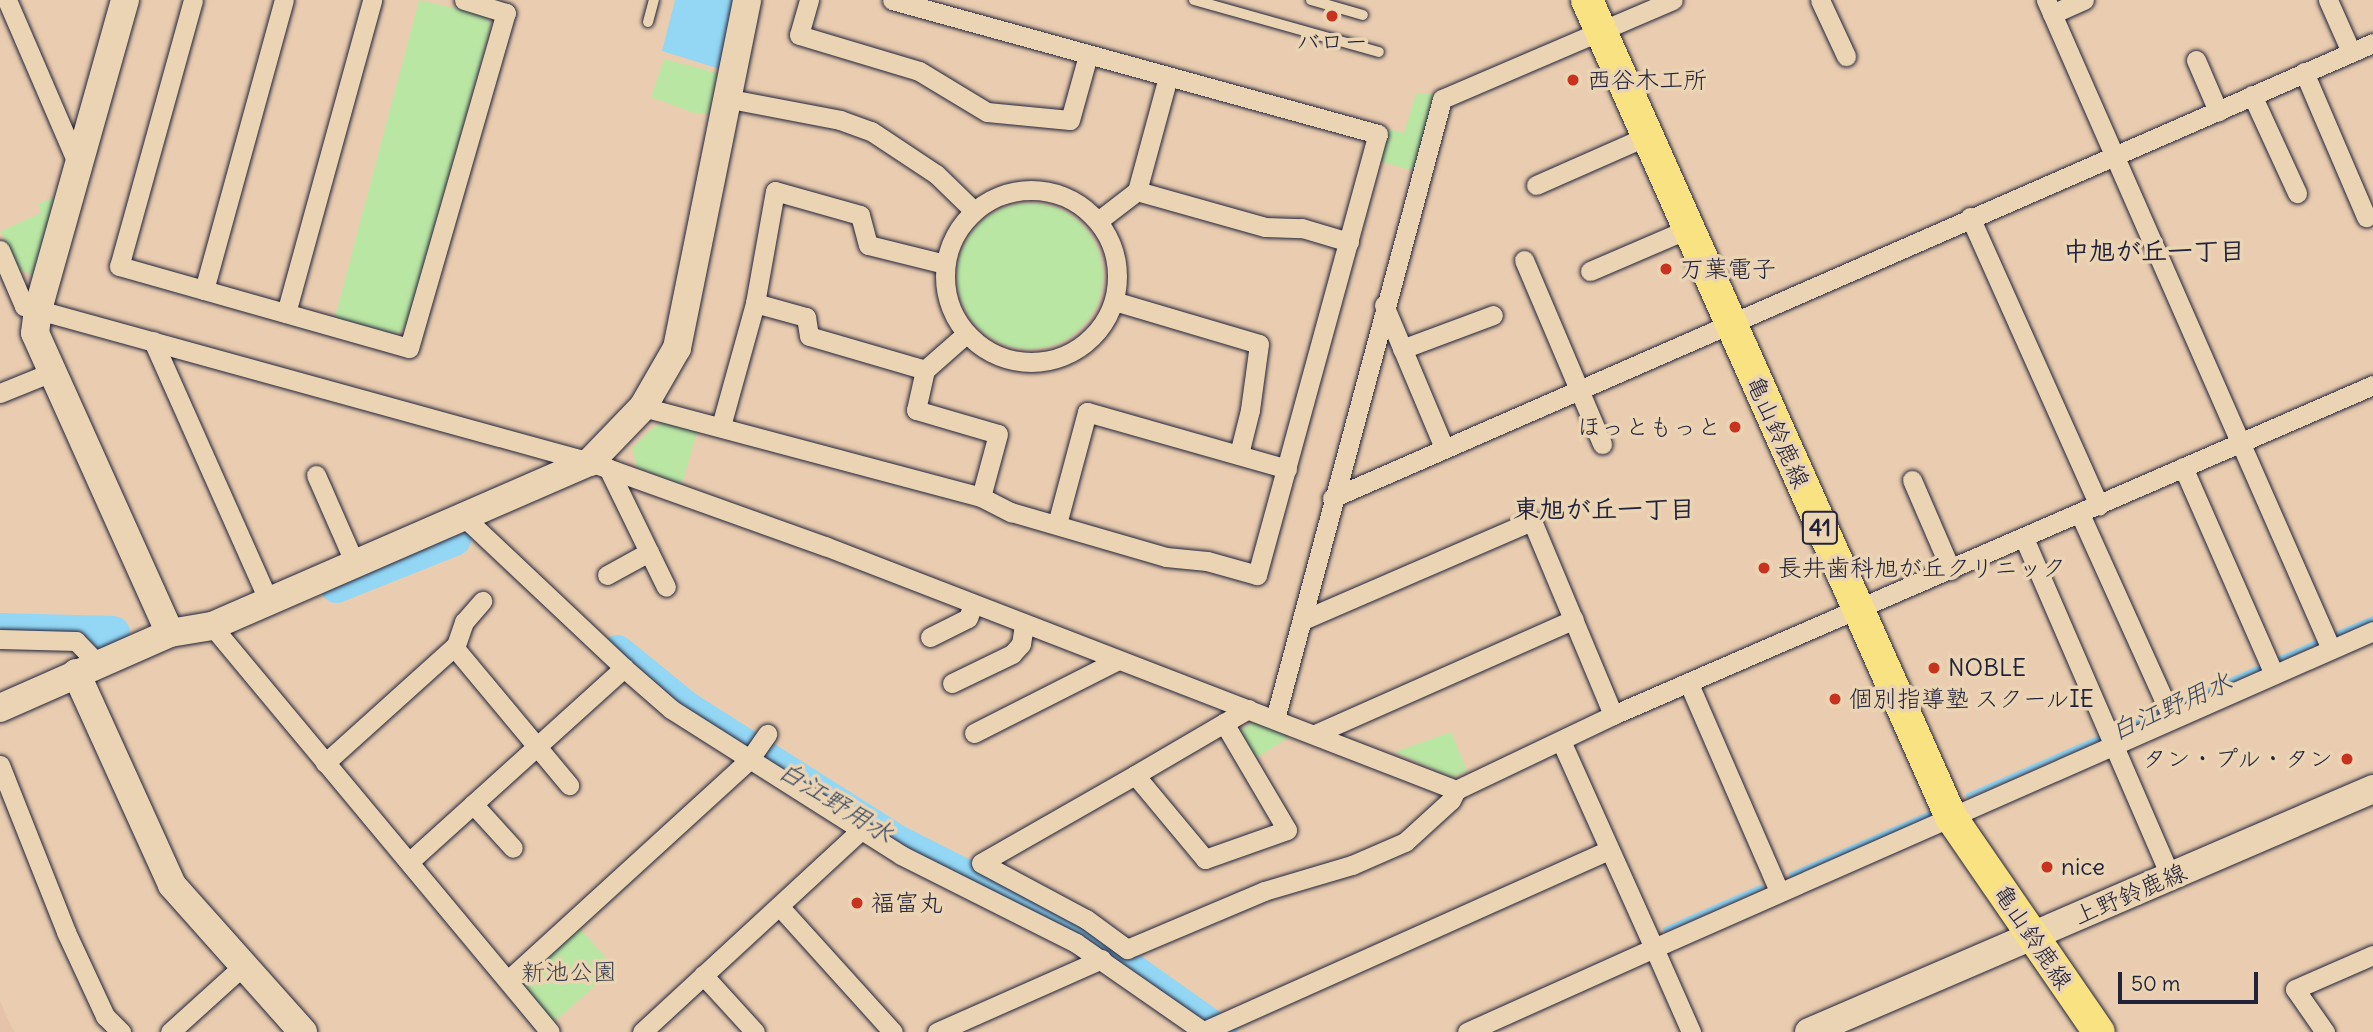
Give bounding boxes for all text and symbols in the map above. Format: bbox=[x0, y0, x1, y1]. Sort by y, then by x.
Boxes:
marker: バロー bbox=[1324, 8, 1340, 24]
place label: バロー bbox=[1296, 28, 1368, 56]
place label: 西谷木工所 bbox=[1587, 66, 1707, 94]
marker: 西谷木工所 bbox=[1565, 72, 1581, 88]
district label: 中旭が丘一丁目 bbox=[2063, 235, 2245, 267]
place label: 万葉電子 bbox=[1680, 255, 1776, 283]
marker: 万葉電子 bbox=[1658, 261, 1674, 277]
street label: 亀山鈴鹿線 bbox=[1740, 371, 1816, 493]
place label: ほっともっと bbox=[1577, 413, 1721, 441]
marker: ほっともっと bbox=[1727, 419, 1743, 435]
district label: 東旭が丘一丁目 bbox=[1513, 493, 1695, 525]
road number: 41 bbox=[1801, 508, 1839, 548]
place label: 長井歯科旭が丘クリニック bbox=[1778, 554, 2066, 582]
marker: 長井歯科旭が丘クリニック bbox=[1756, 560, 1772, 576]
place label: NOBLE bbox=[1948, 654, 2026, 682]
marker: NOBLE bbox=[1926, 660, 1942, 676]
water label: 白江野用水 bbox=[2105, 665, 2237, 747]
place label: 個別指導塾 スクールIE bbox=[1849, 685, 2095, 713]
marker: 個別指導塾 スクールIE bbox=[1827, 691, 1843, 707]
place label: タン・プル・タン bbox=[2141, 745, 2333, 773]
marker: タン・プル・タン bbox=[2339, 751, 2355, 767]
water label: 白江野用水 bbox=[773, 754, 899, 850]
place label: nice bbox=[2061, 853, 2105, 881]
street label: 上野鈴鹿線 bbox=[2069, 857, 2191, 931]
marker: nice bbox=[2039, 859, 2055, 875]
street label: 亀山鈴鹿線 bbox=[1988, 879, 2078, 995]
place label: 福富丸 bbox=[871, 889, 943, 917]
marker: 福富丸 bbox=[849, 895, 865, 911]
park label: 新池公園 bbox=[521, 958, 617, 986]
scale bar bbox=[2121, 958, 2261, 1002]
text: 50 m bbox=[2131, 970, 2180, 997]

